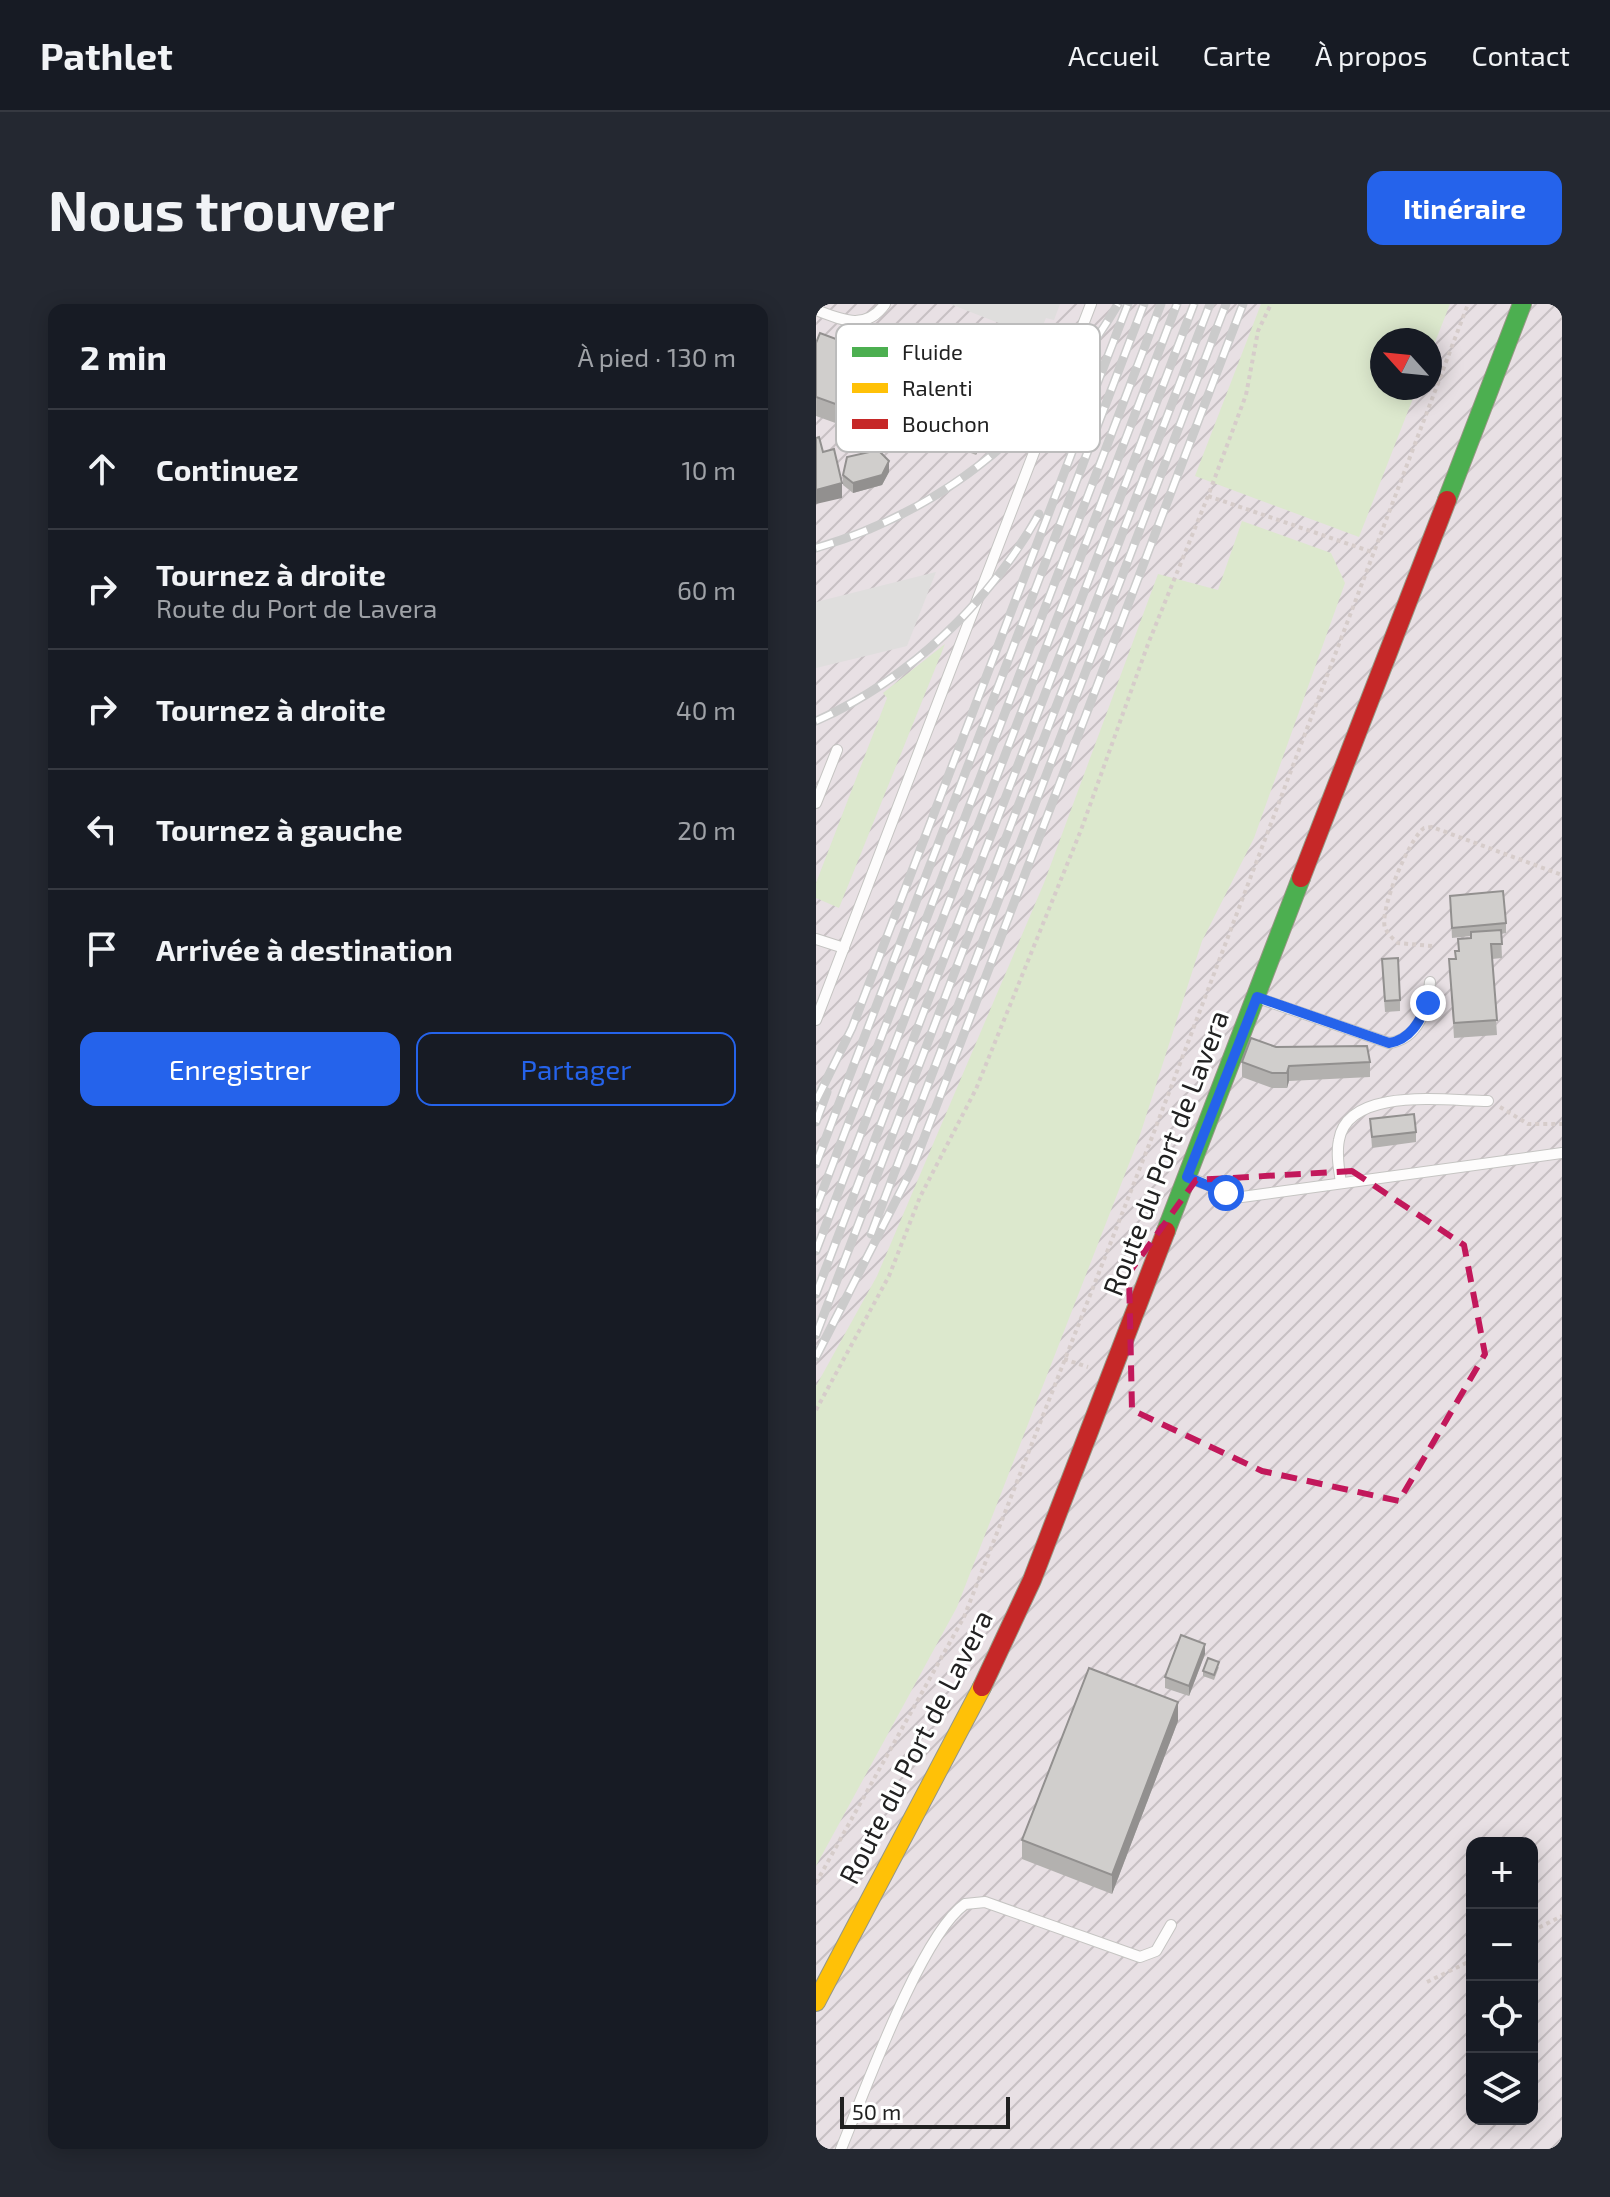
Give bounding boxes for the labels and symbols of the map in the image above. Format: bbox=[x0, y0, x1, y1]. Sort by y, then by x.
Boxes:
legend bbox=[836, 324, 1100, 452]
north arrow bbox=[1370, 328, 1442, 400]
text: Fluide bbox=[902, 338, 963, 364]
text: Ralenti bbox=[902, 374, 973, 400]
text: Bouchon bbox=[902, 410, 990, 436]
route end bbox=[1410, 985, 1446, 1021]
street label: Route du Port de Lavera bbox=[1095, 1005, 1235, 1300]
route start bbox=[1208, 1175, 1244, 1211]
street label: Route du Port de Lavera bbox=[831, 1604, 999, 1889]
scale bar bbox=[840, 2093, 1010, 2129]

